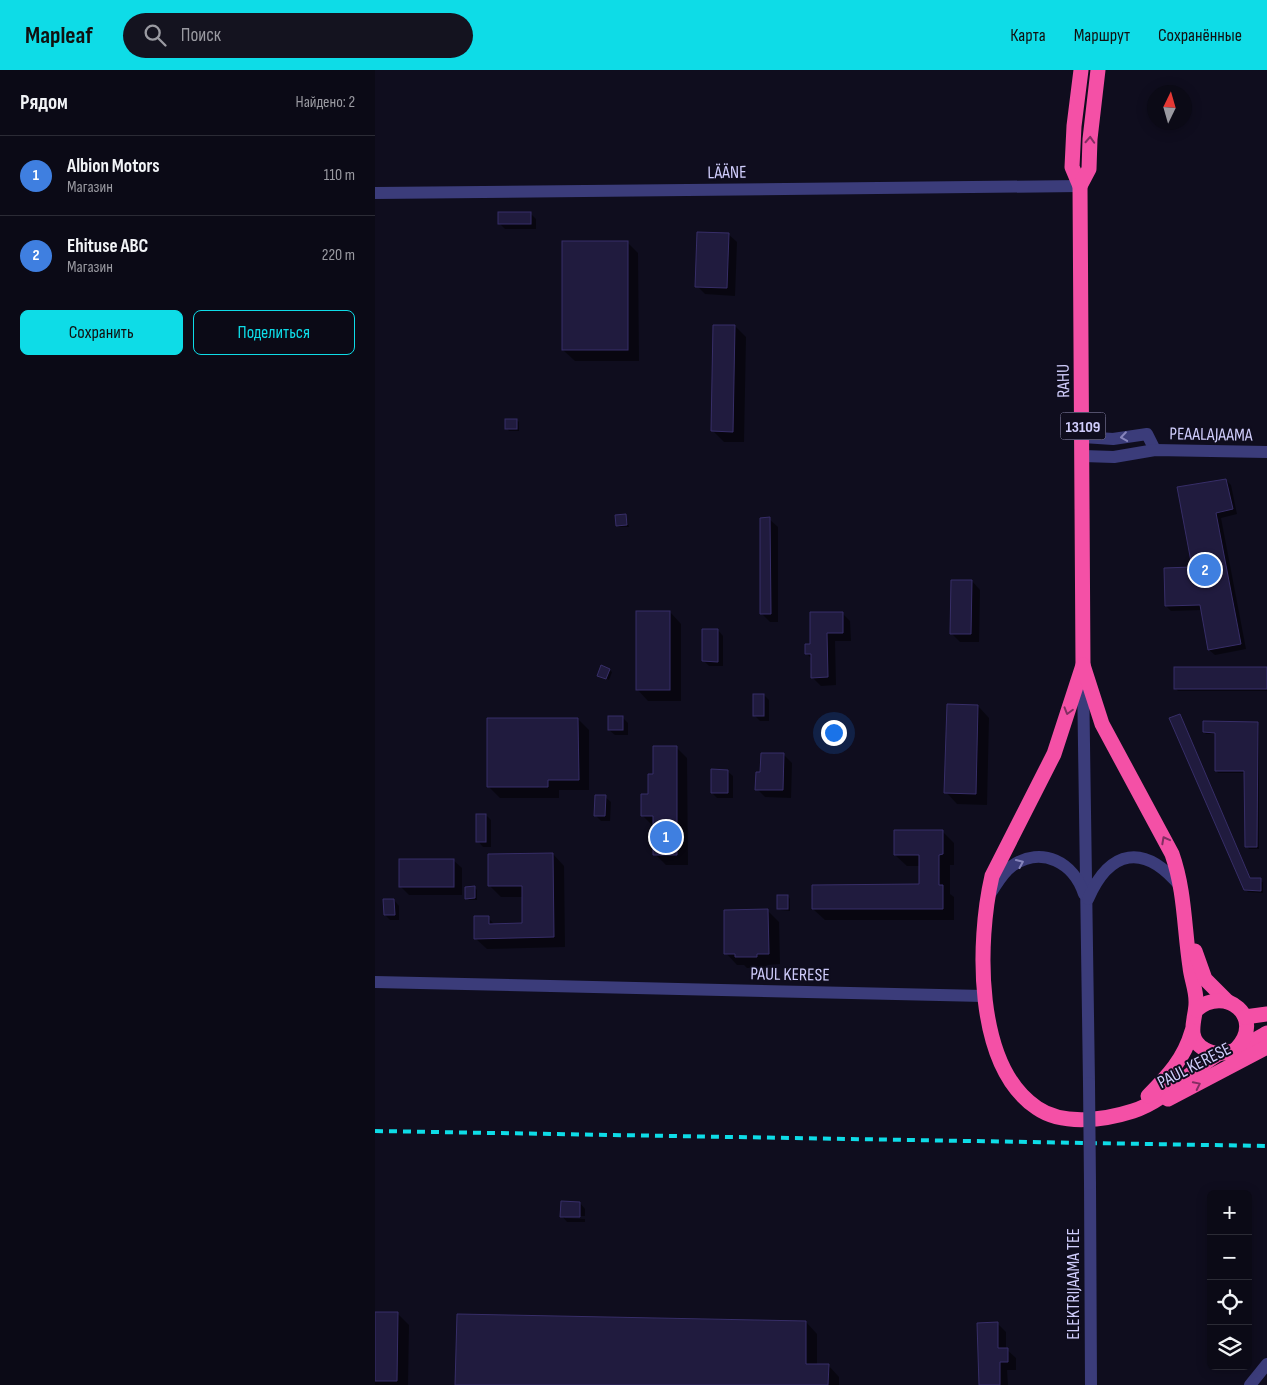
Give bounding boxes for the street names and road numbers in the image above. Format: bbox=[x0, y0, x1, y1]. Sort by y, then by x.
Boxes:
street label: LÄÄNE bbox=[707, 162, 747, 183]
street label: RAHU bbox=[1053, 364, 1074, 398]
road number: 13109 bbox=[1061, 412, 1105, 440]
street label: PEAALAJAAMA bbox=[1169, 423, 1253, 446]
street label: PAUL KERESE bbox=[750, 963, 830, 986]
street label: PAUL KERESE bbox=[1154, 1038, 1234, 1093]
street label: ELEKTRIJAAMA TEE bbox=[1063, 1228, 1084, 1340]

